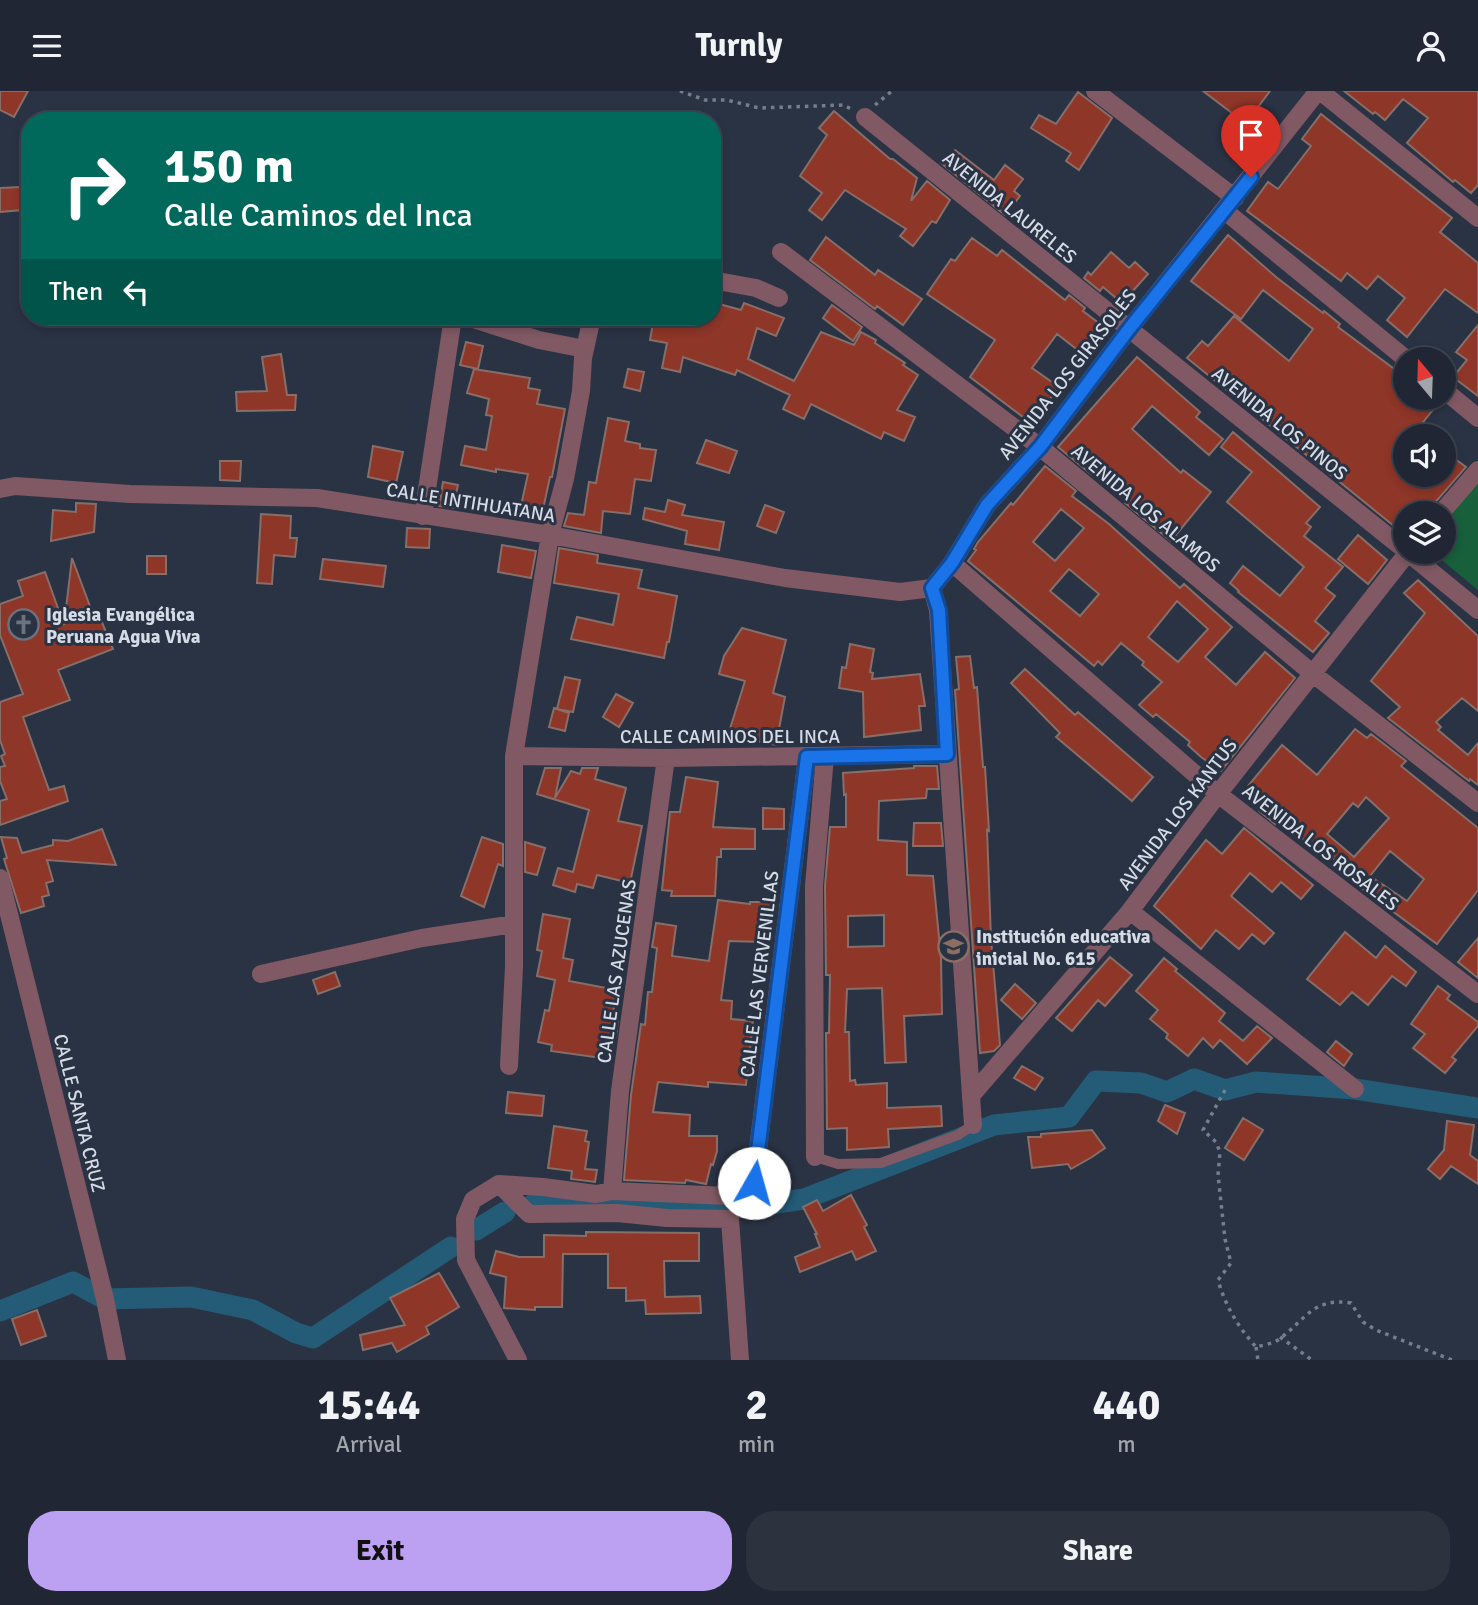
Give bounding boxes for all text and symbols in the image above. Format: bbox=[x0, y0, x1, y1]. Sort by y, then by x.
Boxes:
text: Turnly bbox=[696, 26, 782, 65]
icon: menu bbox=[28, 27, 66, 65]
icon: person bbox=[1412, 27, 1450, 65]
pin bbox=[1221, 105, 1281, 177]
icon: arrive bbox=[1232, 116, 1270, 154]
text: 150 m bbox=[164, 136, 294, 196]
icon: right bbox=[49, 140, 140, 231]
street label: AVENIDA LAURELES bbox=[937, 146, 1081, 269]
text: Calle Caminos del Inca bbox=[164, 196, 473, 235]
icon: left bbox=[117, 273, 155, 311]
text: Then bbox=[49, 276, 103, 308]
street label: AVENIDA LOS GIRASOLES bbox=[994, 284, 1142, 465]
north arrow bbox=[1393, 347, 1456, 409]
map controls bbox=[1393, 347, 1456, 564]
street label: AVENIDA LOS PINOS bbox=[1207, 362, 1352, 486]
button: sound bbox=[1393, 424, 1456, 487]
street label: AVENIDA LOS ALAMOS bbox=[1066, 440, 1225, 578]
street label: CALLE INTIHUATANA bbox=[385, 478, 557, 528]
button: layers bbox=[1393, 501, 1456, 564]
place label: Iglesia Evangélica Peruana Agua Viva bbox=[46, 603, 201, 649]
church icon: Iglesia Evangélica Peruana Agua Viva bbox=[6, 608, 40, 642]
street label: CALLE CAMINOS DEL INCA bbox=[620, 725, 840, 749]
street label: AVENIDA LOS KANTUS bbox=[1113, 734, 1243, 895]
street label: AVENIDA LOS ROSALES bbox=[1237, 779, 1403, 916]
street label: CALLE LAS VERVENILLAS bbox=[735, 869, 785, 1079]
street label: CALLE LAS AZUCENAS bbox=[592, 878, 642, 1065]
place label: Institución educativa inicial No. 615 bbox=[976, 925, 1151, 971]
school or university icon: Institución educativa inicial No. 615 bbox=[936, 930, 970, 964]
street label: CALLE SANTA CRUZ bbox=[48, 1032, 110, 1195]
position arrow bbox=[717, 1146, 791, 1220]
text: 15:44 bbox=[317, 1380, 421, 1431]
text: 2 bbox=[745, 1380, 768, 1431]
text: 440 bbox=[1092, 1380, 1161, 1431]
text: Arrival bbox=[336, 1430, 402, 1459]
text: min bbox=[738, 1430, 775, 1459]
text: m bbox=[1117, 1430, 1136, 1459]
button: Exit bbox=[28, 1511, 732, 1591]
button: Share bbox=[746, 1511, 1450, 1591]

